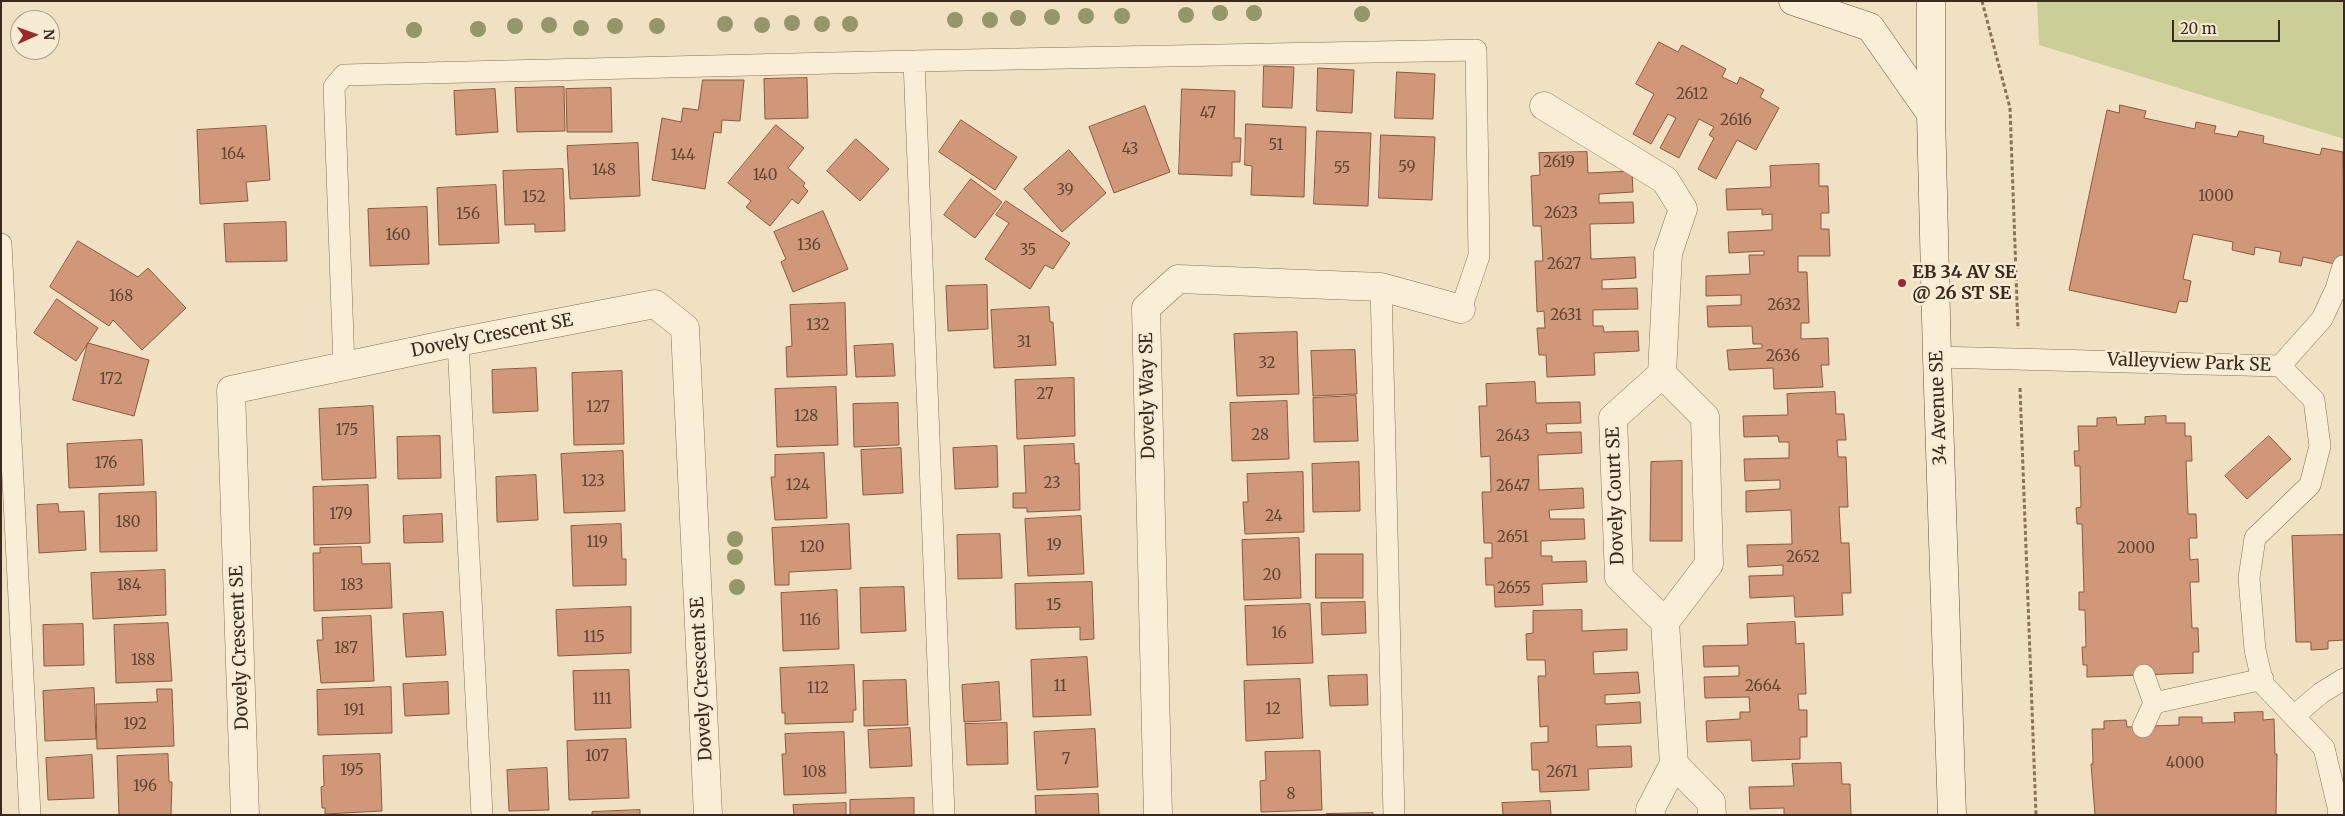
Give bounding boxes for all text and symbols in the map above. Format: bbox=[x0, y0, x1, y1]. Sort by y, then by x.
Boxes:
north arrow bbox=[10, 10, 60, 60]
scale bar bbox=[2175, 10, 2282, 42]
text: 20 m bbox=[2180, 19, 2217, 38]
text: N bbox=[40, 29, 58, 40]
house number: 2612 bbox=[1676, 86, 1708, 104]
house number: 47 bbox=[1200, 105, 1216, 123]
house number: 2616 bbox=[1720, 112, 1752, 130]
house number: 51 bbox=[1269, 137, 1283, 155]
house number: 43 bbox=[1122, 141, 1138, 159]
house number: 164 bbox=[221, 146, 245, 164]
house number: 144 bbox=[671, 147, 695, 165]
house number: 2619 bbox=[1543, 154, 1575, 172]
house number: 59 bbox=[1398, 159, 1416, 177]
house number: 55 bbox=[1334, 160, 1350, 178]
house number: 148 bbox=[592, 162, 616, 180]
house number: 140 bbox=[753, 167, 777, 185]
house number: 39 bbox=[1056, 182, 1074, 200]
house number: 1000 bbox=[2198, 188, 2234, 206]
house number: 152 bbox=[522, 189, 546, 207]
house number: 2623 bbox=[1544, 205, 1578, 223]
house number: 156 bbox=[456, 206, 480, 224]
house number: 160 bbox=[386, 227, 410, 245]
house number: 136 bbox=[797, 237, 821, 255]
house number: 35 bbox=[1020, 242, 1036, 260]
house number: 2627 bbox=[1547, 256, 1581, 274]
place label: EB 34 AV SE @ 26 ST SE bbox=[1912, 262, 2017, 304]
marker: EB 34 AV SE @ 26 ST SE bbox=[1896, 277, 1908, 289]
house number: 168 bbox=[109, 288, 133, 306]
house number: 2632 bbox=[1767, 297, 1801, 315]
house number: 2631 bbox=[1550, 307, 1582, 325]
street label: Dovely Crescent SE bbox=[409, 310, 575, 362]
house number: 132 bbox=[806, 317, 830, 335]
street label: Dovely Way SE bbox=[1136, 332, 1160, 460]
house number: 31 bbox=[1017, 334, 1031, 352]
house number: 2636 bbox=[1766, 348, 1800, 366]
street label: Valleyview Park SE bbox=[2107, 349, 2271, 377]
street label: 34 Avenue SE bbox=[1926, 350, 1952, 466]
house number: 32 bbox=[1258, 355, 1276, 373]
house number: 172 bbox=[99, 371, 123, 389]
house number: 27 bbox=[1037, 386, 1053, 404]
house number: 127 bbox=[586, 399, 610, 417]
house number: 128 bbox=[794, 408, 818, 426]
house number: 175 bbox=[336, 422, 358, 440]
house number: 28 bbox=[1251, 427, 1269, 445]
street label: Dovely Court SE bbox=[1603, 427, 1629, 565]
house number: 2643 bbox=[1496, 428, 1530, 446]
house number: 176 bbox=[95, 455, 117, 473]
house number: 123 bbox=[581, 473, 605, 491]
house number: 23 bbox=[1044, 475, 1060, 493]
house number: 124 bbox=[786, 477, 810, 495]
house number: 2647 bbox=[1496, 478, 1530, 496]
house number: 179 bbox=[329, 506, 353, 524]
house number: 24 bbox=[1265, 508, 1283, 526]
house number: 180 bbox=[116, 514, 140, 532]
house number: 2651 bbox=[1497, 529, 1529, 547]
house number: 119 bbox=[586, 534, 608, 552]
house number: 19 bbox=[1046, 537, 1062, 555]
house number: 120 bbox=[800, 539, 824, 557]
house number: 2000 bbox=[2117, 540, 2155, 558]
house number: 2652 bbox=[1786, 549, 1820, 567]
street label: Dovely Crescent SE bbox=[226, 565, 254, 731]
house number: 20 bbox=[1263, 567, 1281, 585]
house number: 184 bbox=[117, 577, 141, 595]
house number: 183 bbox=[340, 577, 364, 595]
house number: 2655 bbox=[1497, 580, 1531, 598]
street label: Dovely Crescent SE bbox=[687, 596, 717, 762]
house number: 15 bbox=[1046, 597, 1062, 615]
house number: 116 bbox=[799, 612, 821, 630]
house number: 16 bbox=[1271, 625, 1287, 643]
house number: 115 bbox=[583, 629, 605, 647]
house number: 187 bbox=[334, 640, 358, 658]
house number: 188 bbox=[131, 652, 155, 670]
house number: 11 bbox=[1053, 678, 1067, 696]
house number: 2664 bbox=[1745, 678, 1781, 696]
house number: 112 bbox=[807, 680, 829, 698]
house number: 111 bbox=[592, 691, 612, 709]
house number: 12 bbox=[1265, 701, 1281, 719]
house number: 191 bbox=[343, 702, 365, 720]
house number: 192 bbox=[123, 716, 147, 734]
house number: 107 bbox=[585, 748, 609, 766]
house number: 7 bbox=[1062, 751, 1070, 769]
house number: 4000 bbox=[2166, 755, 2204, 773]
house number: 195 bbox=[340, 762, 364, 780]
house number: 108 bbox=[802, 764, 826, 782]
house number: 2671 bbox=[1546, 764, 1578, 782]
house number: 196 bbox=[133, 778, 157, 796]
house number: 8 bbox=[1287, 786, 1295, 804]

